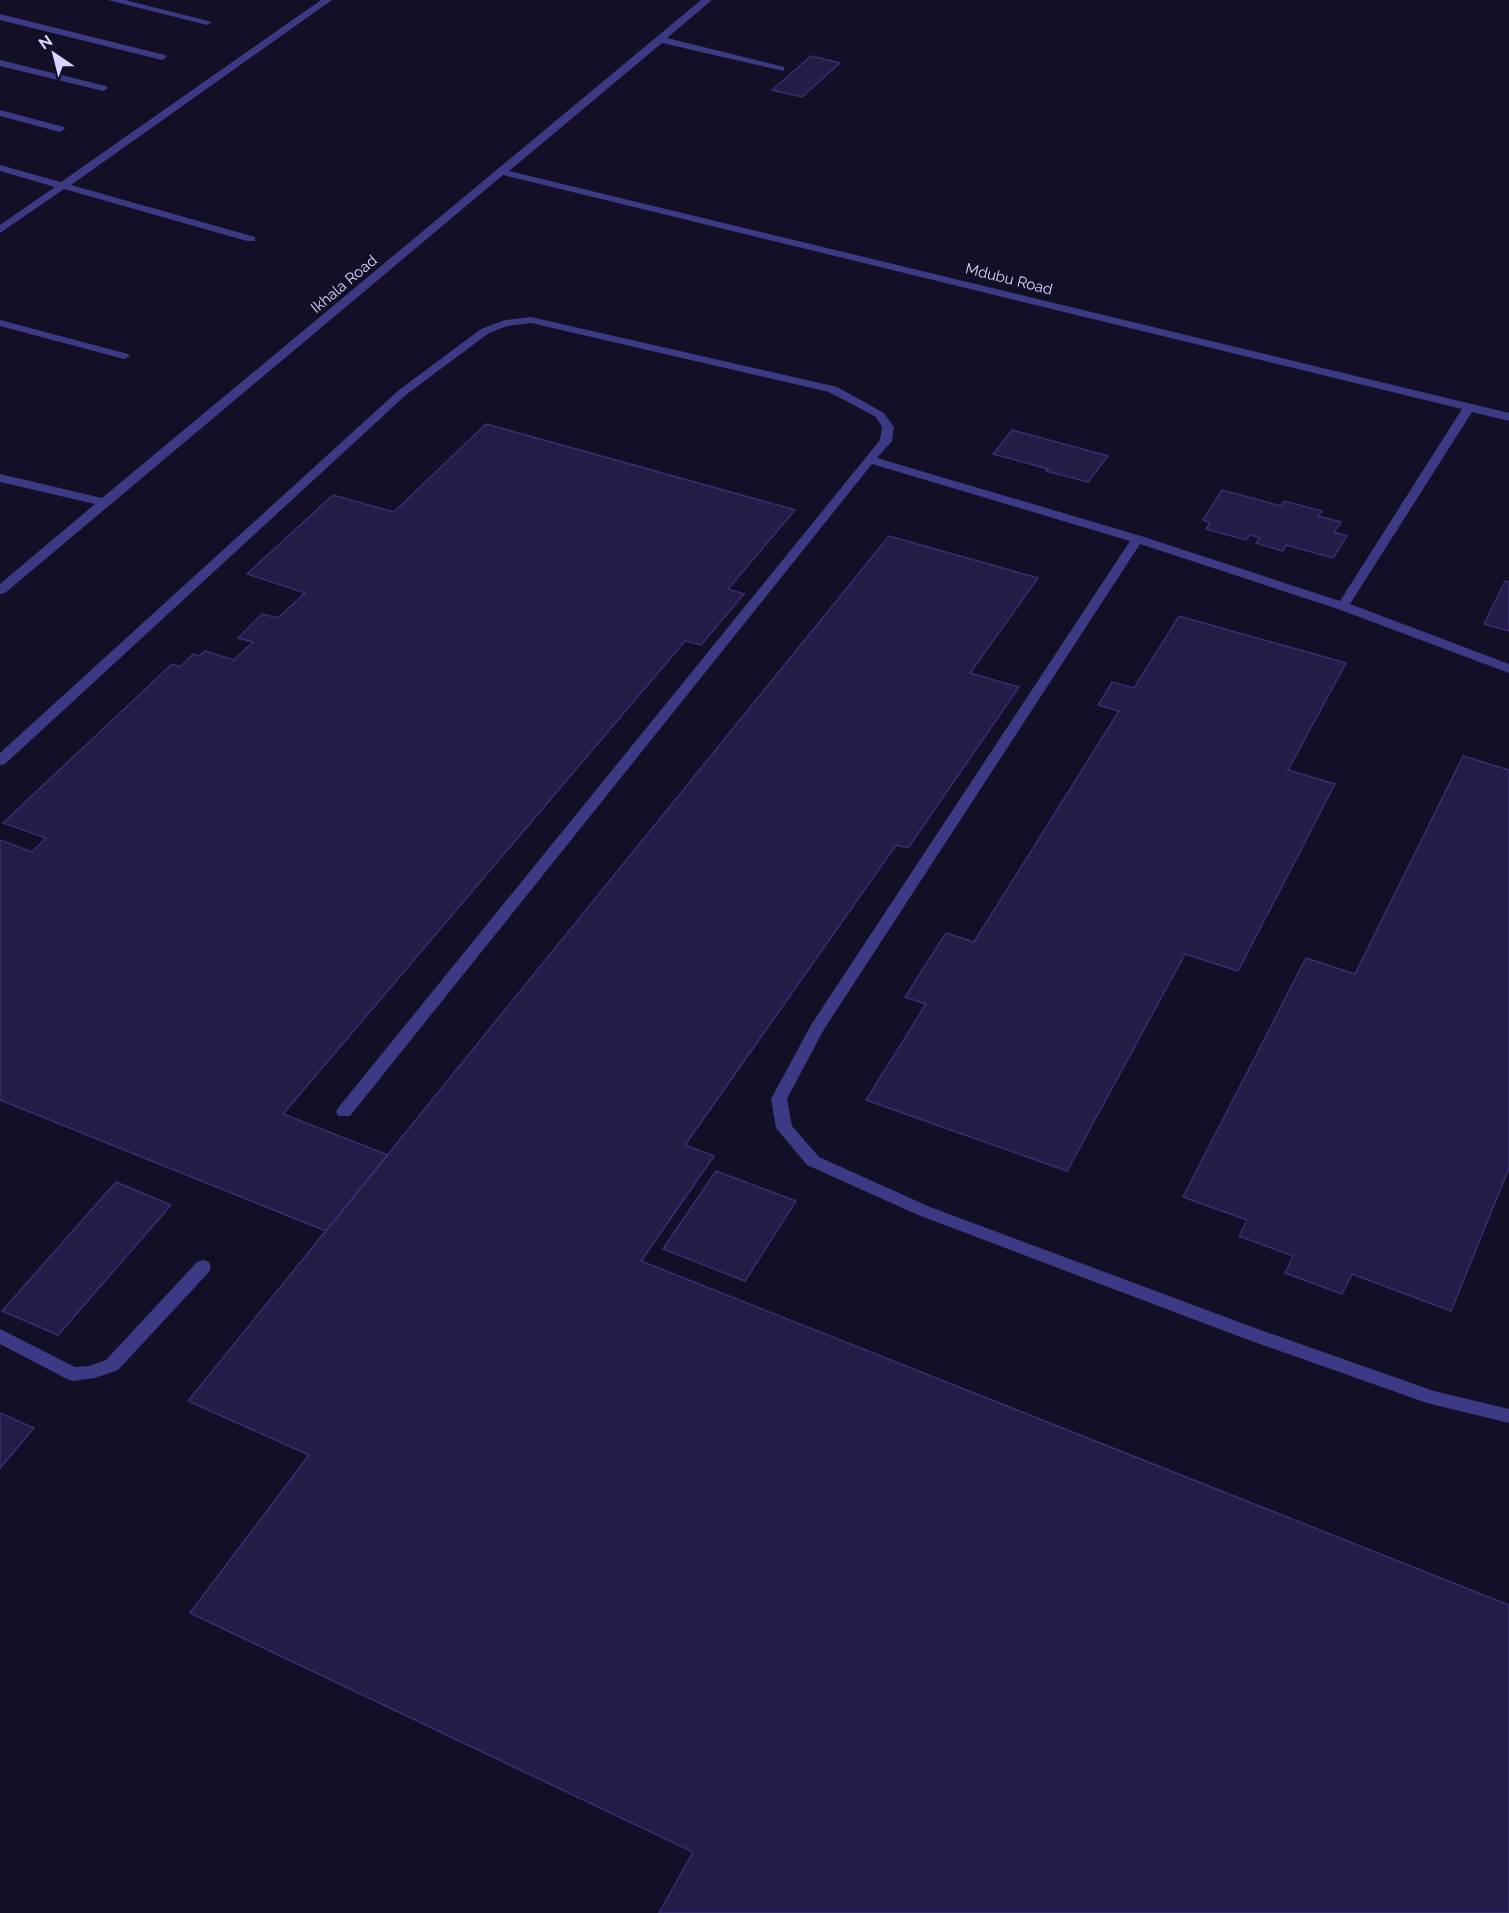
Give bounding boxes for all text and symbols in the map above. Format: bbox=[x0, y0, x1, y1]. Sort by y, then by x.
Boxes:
north arrow bbox=[24, 24, 84, 84]
text: N bbox=[35, 31, 56, 53]
street label: Ikhala Road bbox=[307, 251, 381, 317]
street label: Mdubu Road bbox=[964, 259, 1054, 299]

